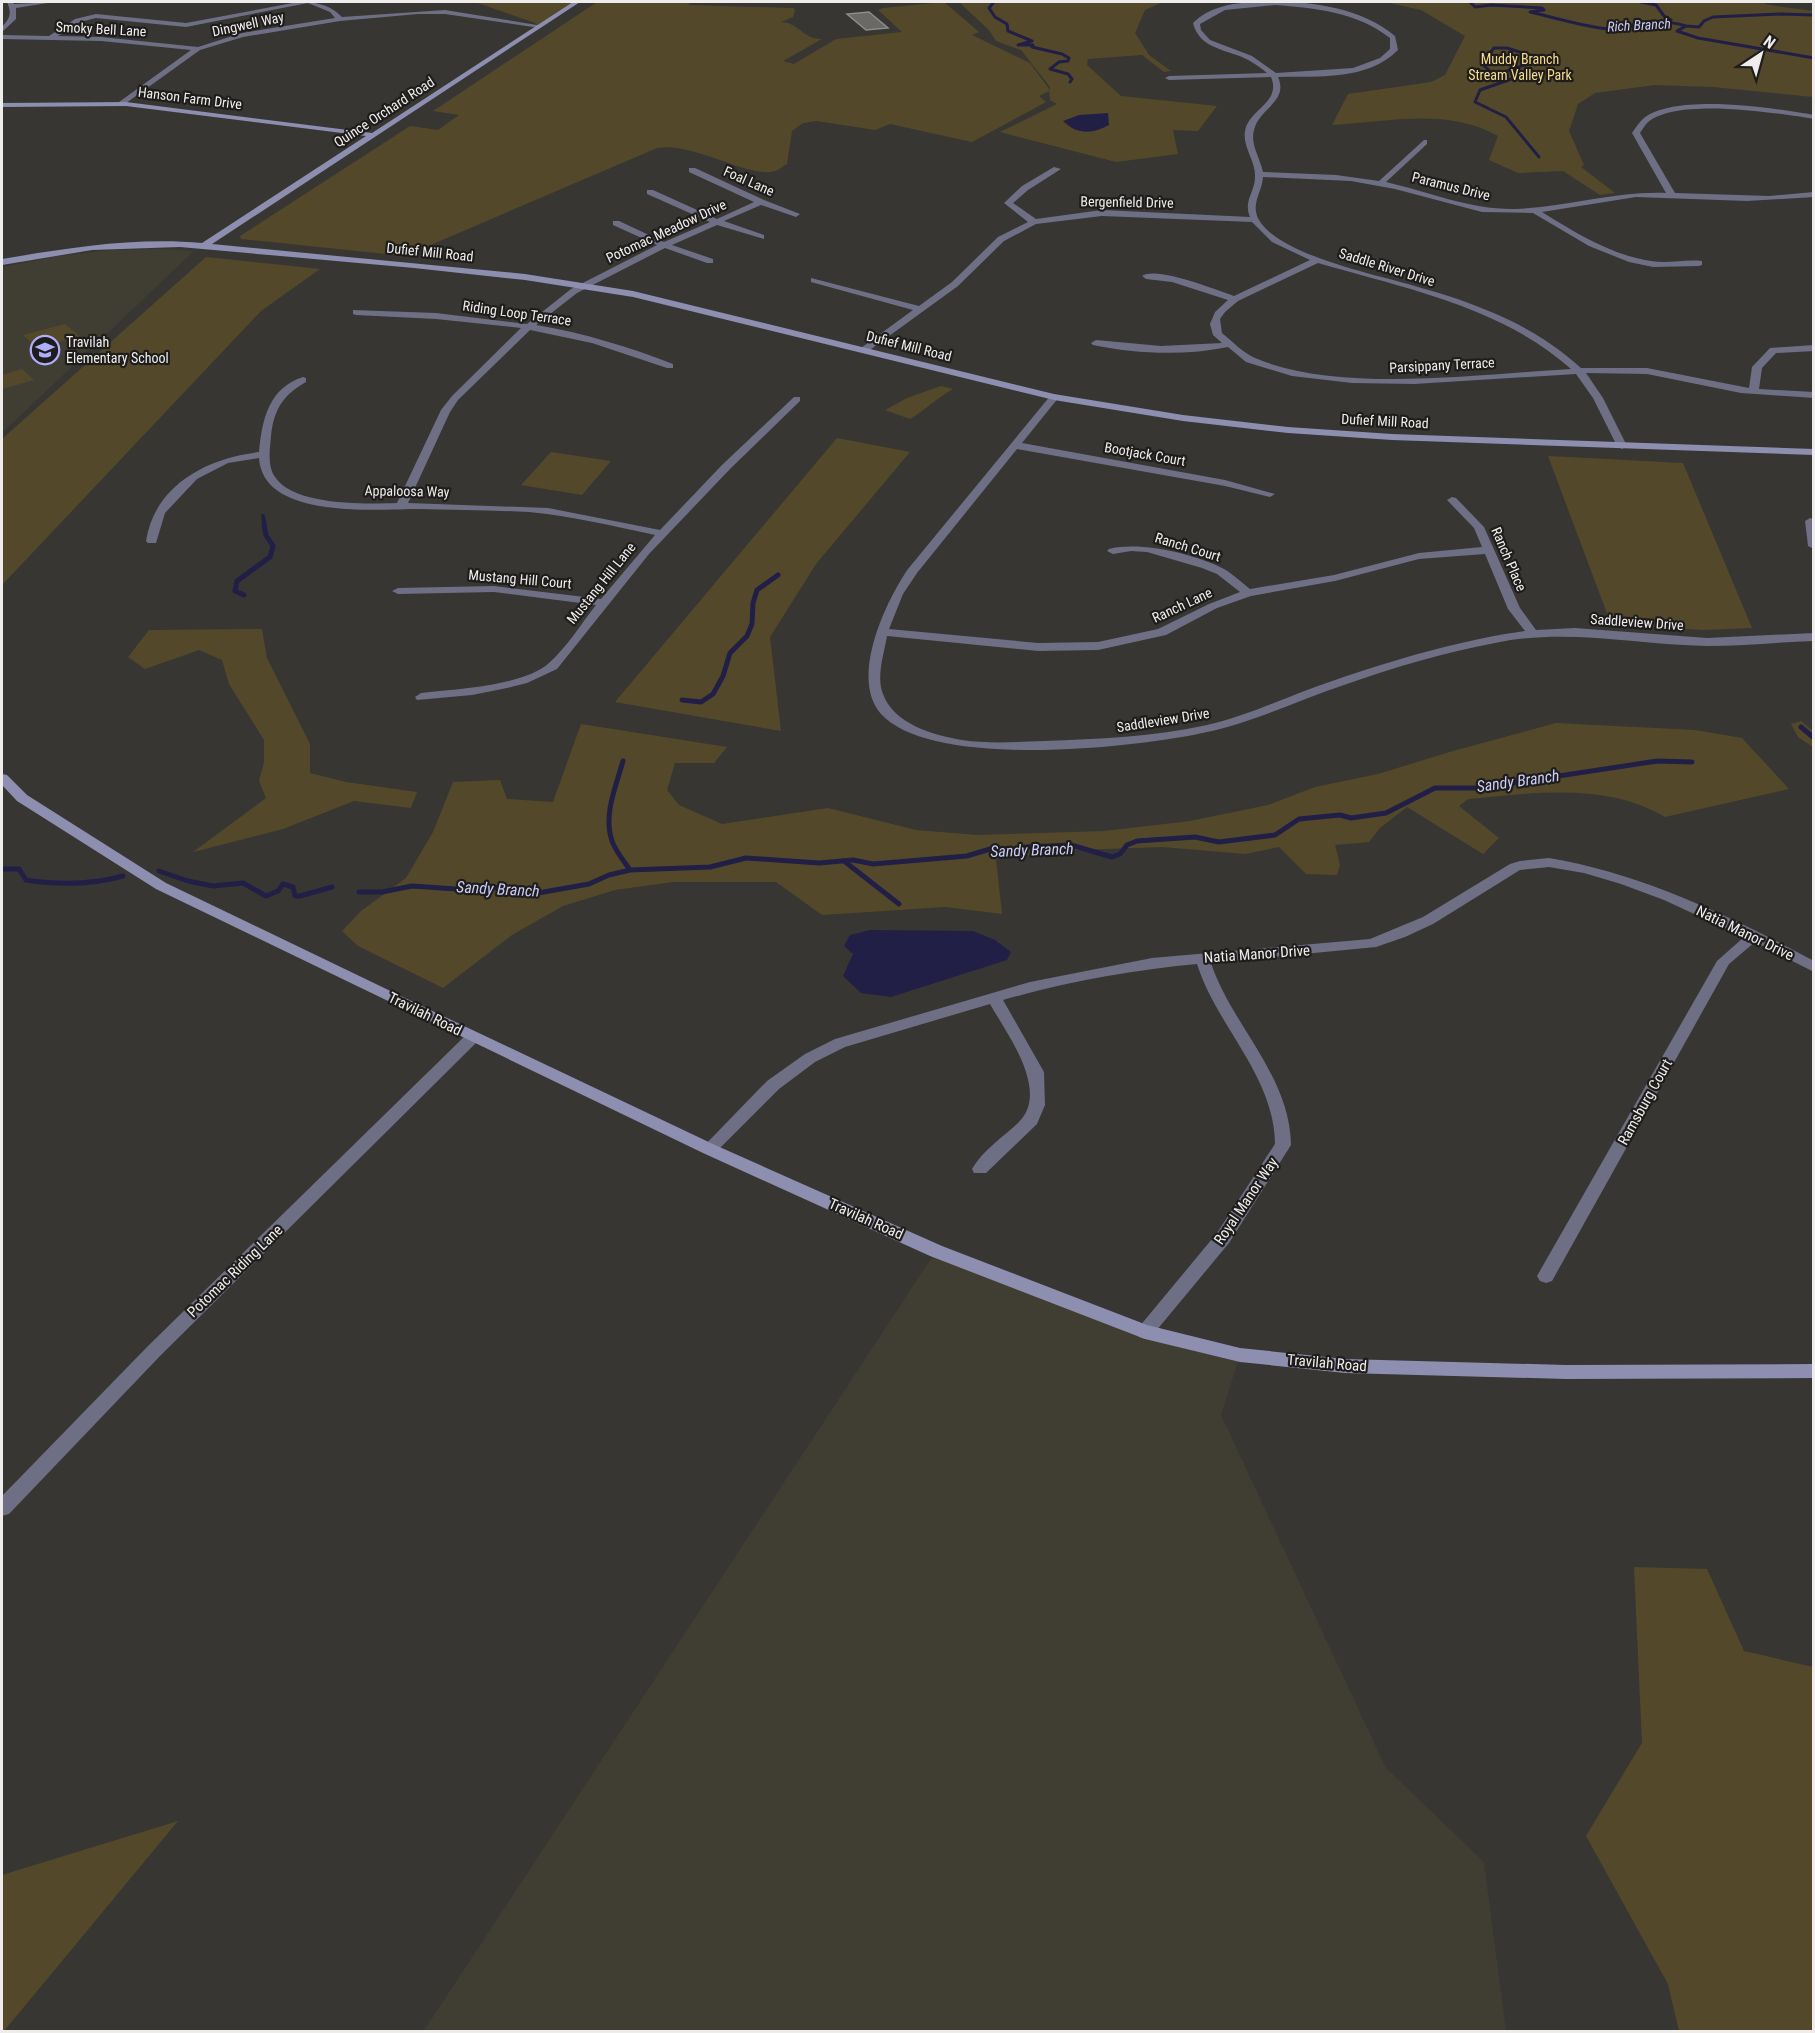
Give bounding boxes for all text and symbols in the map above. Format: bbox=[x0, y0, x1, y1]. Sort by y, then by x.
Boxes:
street label: Dingwell Way bbox=[211, 9, 286, 39]
water label: Rich Branch bbox=[1607, 15, 1671, 35]
street label: Smoky Bell Lane bbox=[55, 19, 147, 39]
north arrow bbox=[1731, 24, 1791, 84]
text: N bbox=[1760, 32, 1779, 53]
park label: Muddy Branch Stream Valley Park bbox=[1468, 51, 1573, 83]
street label: Quince Orchard Road bbox=[331, 74, 437, 150]
street label: Hanson Farm Drive bbox=[137, 84, 243, 112]
street label: Foal Lane bbox=[721, 163, 777, 199]
street label: Paramus Drive bbox=[1410, 169, 1492, 204]
street label: Bergenfield Drive bbox=[1080, 193, 1174, 211]
street label: Potomac Meadow Drive bbox=[603, 196, 729, 266]
street label: Dufief Mill Road bbox=[386, 239, 474, 265]
street label: Saddle River Drive bbox=[1337, 245, 1437, 289]
street label: Riding Loop Terrace bbox=[462, 297, 573, 329]
street label: Dufief Mill Road bbox=[865, 328, 953, 364]
school or university icon: Travilah Elementary School bbox=[29, 334, 61, 366]
place label: Travilah Elementary School bbox=[66, 334, 169, 366]
street label: Parsippany Terrace bbox=[1389, 354, 1496, 376]
street label: Dufief Mill Road bbox=[1341, 411, 1429, 431]
street label: Bootjack Court bbox=[1103, 439, 1187, 469]
street label: Appaloosa Way bbox=[364, 482, 450, 500]
street label: Ranch Place bbox=[1488, 525, 1530, 594]
street label: Ranch Court bbox=[1153, 529, 1223, 565]
street label: Mustang Hill Lane bbox=[563, 539, 639, 627]
street label: Mustang Hill Court bbox=[468, 567, 572, 591]
street label: Ranch Lane bbox=[1150, 584, 1215, 626]
street label: Saddleview Drive bbox=[1590, 611, 1685, 633]
street label: Saddleview Drive bbox=[1116, 705, 1211, 735]
water label: Sandy Branch bbox=[1475, 766, 1561, 796]
water label: Sandy Branch bbox=[990, 839, 1074, 861]
water label: Sandy Branch bbox=[456, 877, 540, 901]
street label: Natia Manor Drive bbox=[1693, 902, 1797, 964]
street label: Natia Manor Drive bbox=[1203, 941, 1311, 967]
street label: Travilah Road bbox=[385, 988, 465, 1040]
street label: Ramsburg Court bbox=[1614, 1056, 1676, 1148]
street label: Royal Manor Way bbox=[1210, 1154, 1282, 1248]
street label: Travilah Road bbox=[826, 1195, 906, 1243]
street label: Potomac Riding Lane bbox=[184, 1221, 286, 1321]
street label: Travilah Road bbox=[1286, 1351, 1368, 1375]

